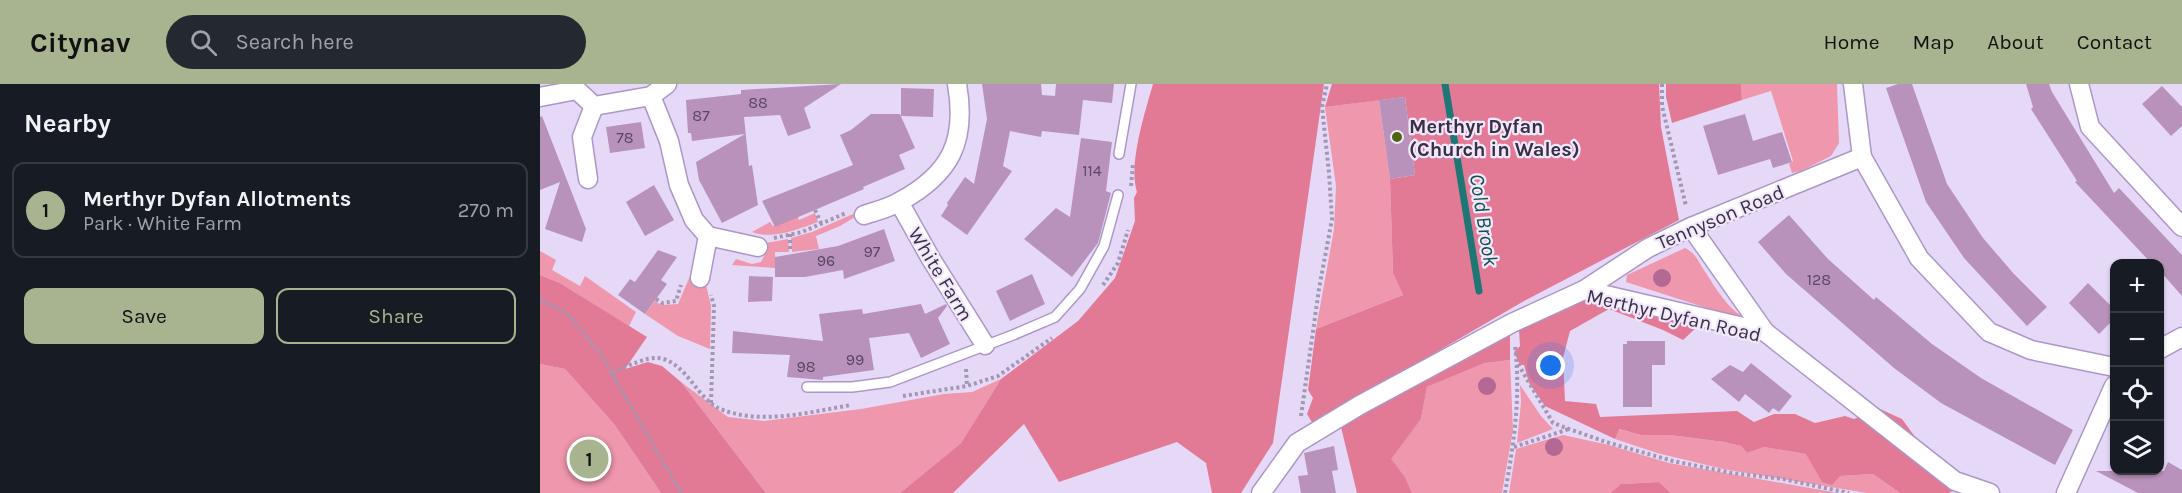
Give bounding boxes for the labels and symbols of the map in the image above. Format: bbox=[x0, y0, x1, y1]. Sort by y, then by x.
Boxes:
house number: 88 bbox=[748, 93, 768, 112]
house number: 87 bbox=[692, 106, 710, 125]
place label: Merthyr Dyfan (Church in Wales) bbox=[1409, 115, 1580, 161]
house number: 78 bbox=[616, 128, 634, 147]
marker: Merthyr Dyfan (Church in Wales) bbox=[1390, 130, 1404, 144]
house number: 114 bbox=[1082, 161, 1102, 180]
water label: Cold Brook bbox=[1465, 172, 1503, 268]
street label: Tennyson Road bbox=[1653, 180, 1788, 255]
street label: White Farm bbox=[904, 223, 978, 325]
house number: 97 bbox=[864, 242, 881, 261]
house number: 96 bbox=[817, 251, 835, 270]
house number: 128 bbox=[1807, 270, 1831, 289]
street label: Merthyr Dyfan Road bbox=[1584, 284, 1763, 347]
house number: 99 bbox=[846, 350, 864, 369]
your location bbox=[1536, 351, 1565, 380]
house number: 98 bbox=[796, 357, 816, 376]
pin: 1 bbox=[569, 436, 608, 482]

